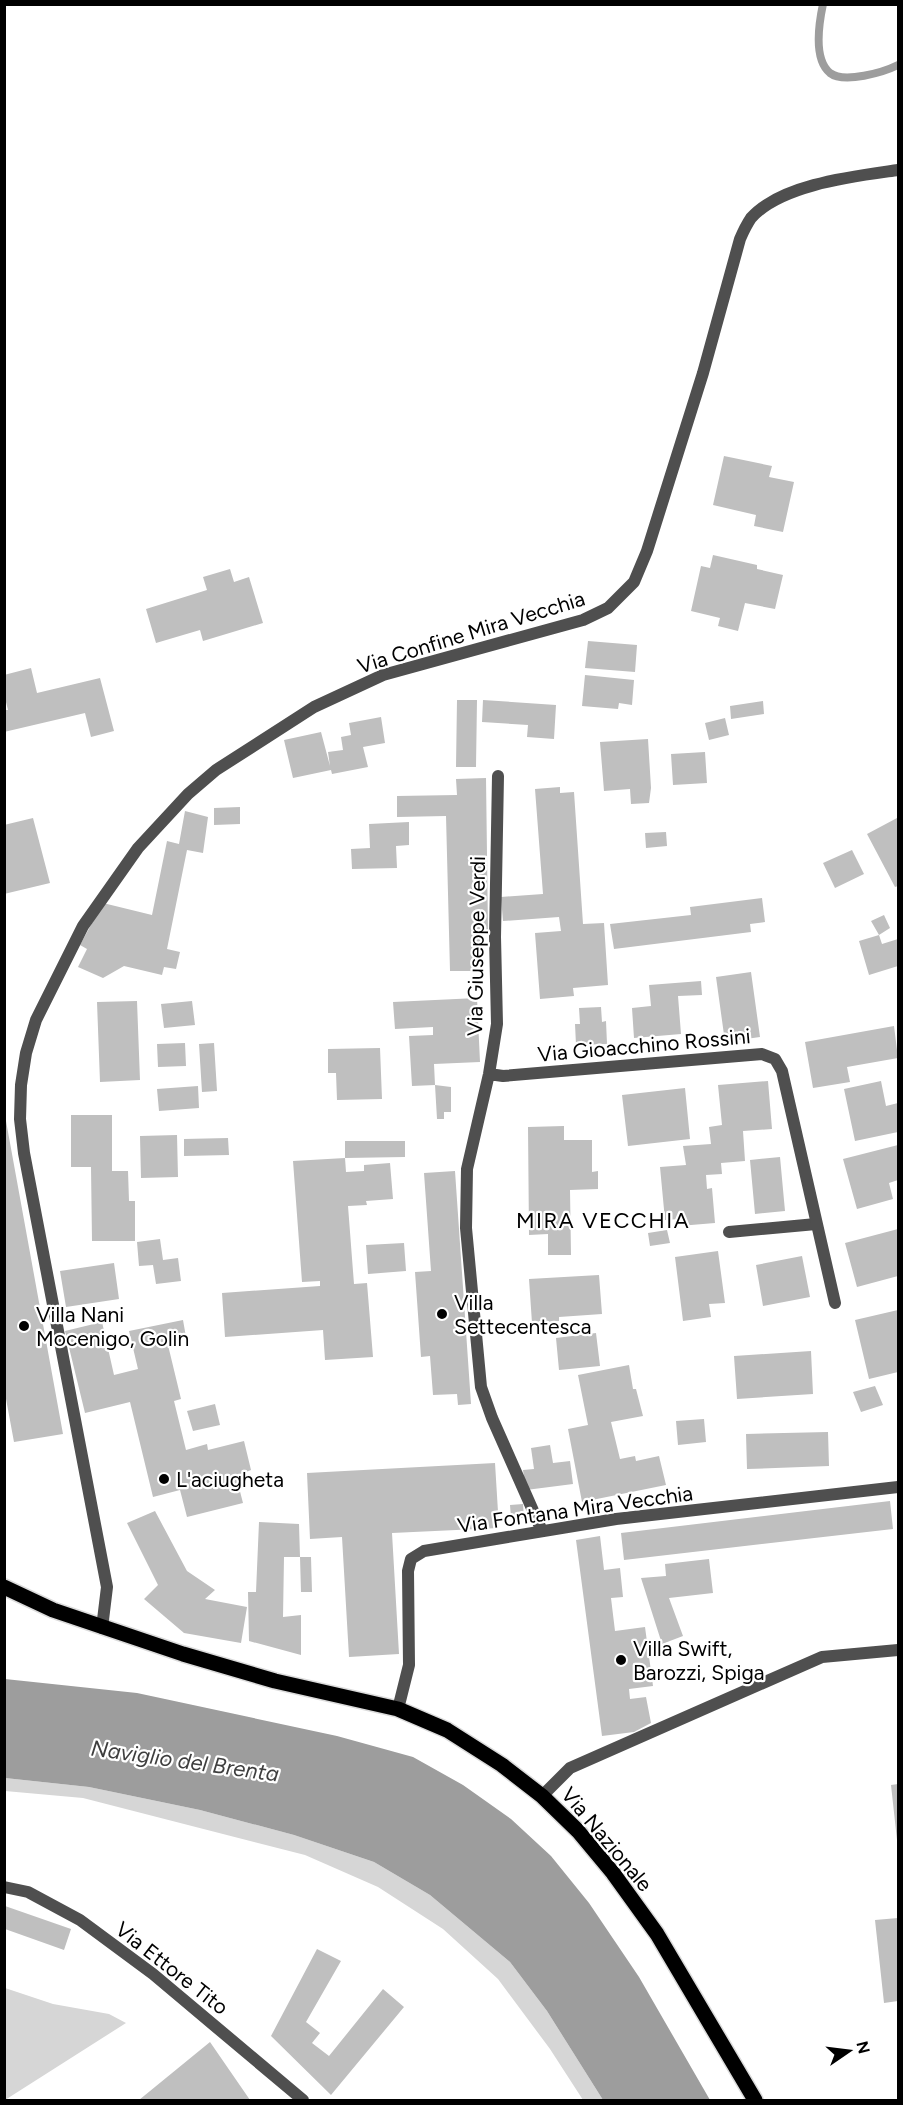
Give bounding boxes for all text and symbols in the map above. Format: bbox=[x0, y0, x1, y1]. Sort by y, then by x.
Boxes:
street label: Via Confine Mira Vecchia bbox=[354, 586, 588, 678]
street label: Via Giuseppe Verdi bbox=[462, 856, 490, 1036]
street label: Via Gioacchino Rossini bbox=[536, 1023, 752, 1067]
district label: MIRA VECCHIA bbox=[516, 1207, 690, 1234]
place label: Villa Settecentesca bbox=[454, 1290, 591, 1339]
place label: Villa Nani Mocenigo, Golin bbox=[36, 1302, 189, 1351]
marker: Villa Settecentesca bbox=[435, 1307, 449, 1321]
marker: Villa Nani Mocenigo, Golin bbox=[17, 1319, 31, 1333]
place label: L'aciugheta bbox=[176, 1467, 284, 1492]
marker: L'aciugheta bbox=[157, 1472, 171, 1486]
street label: Via Fontana Mira Vecchia bbox=[456, 1480, 694, 1538]
place label: Villa Swift, Barozzi, Spiga bbox=[633, 1636, 764, 1685]
marker: Villa Swift, Barozzi, Spiga bbox=[614, 1653, 628, 1667]
water label: Naviglio del Brenta bbox=[89, 1734, 281, 1788]
street label: Via Nazionale bbox=[556, 1782, 658, 1896]
street label: Via Ettore Tito bbox=[111, 1916, 233, 2020]
north arrow bbox=[819, 2021, 879, 2081]
text: N bbox=[852, 2039, 874, 2056]

